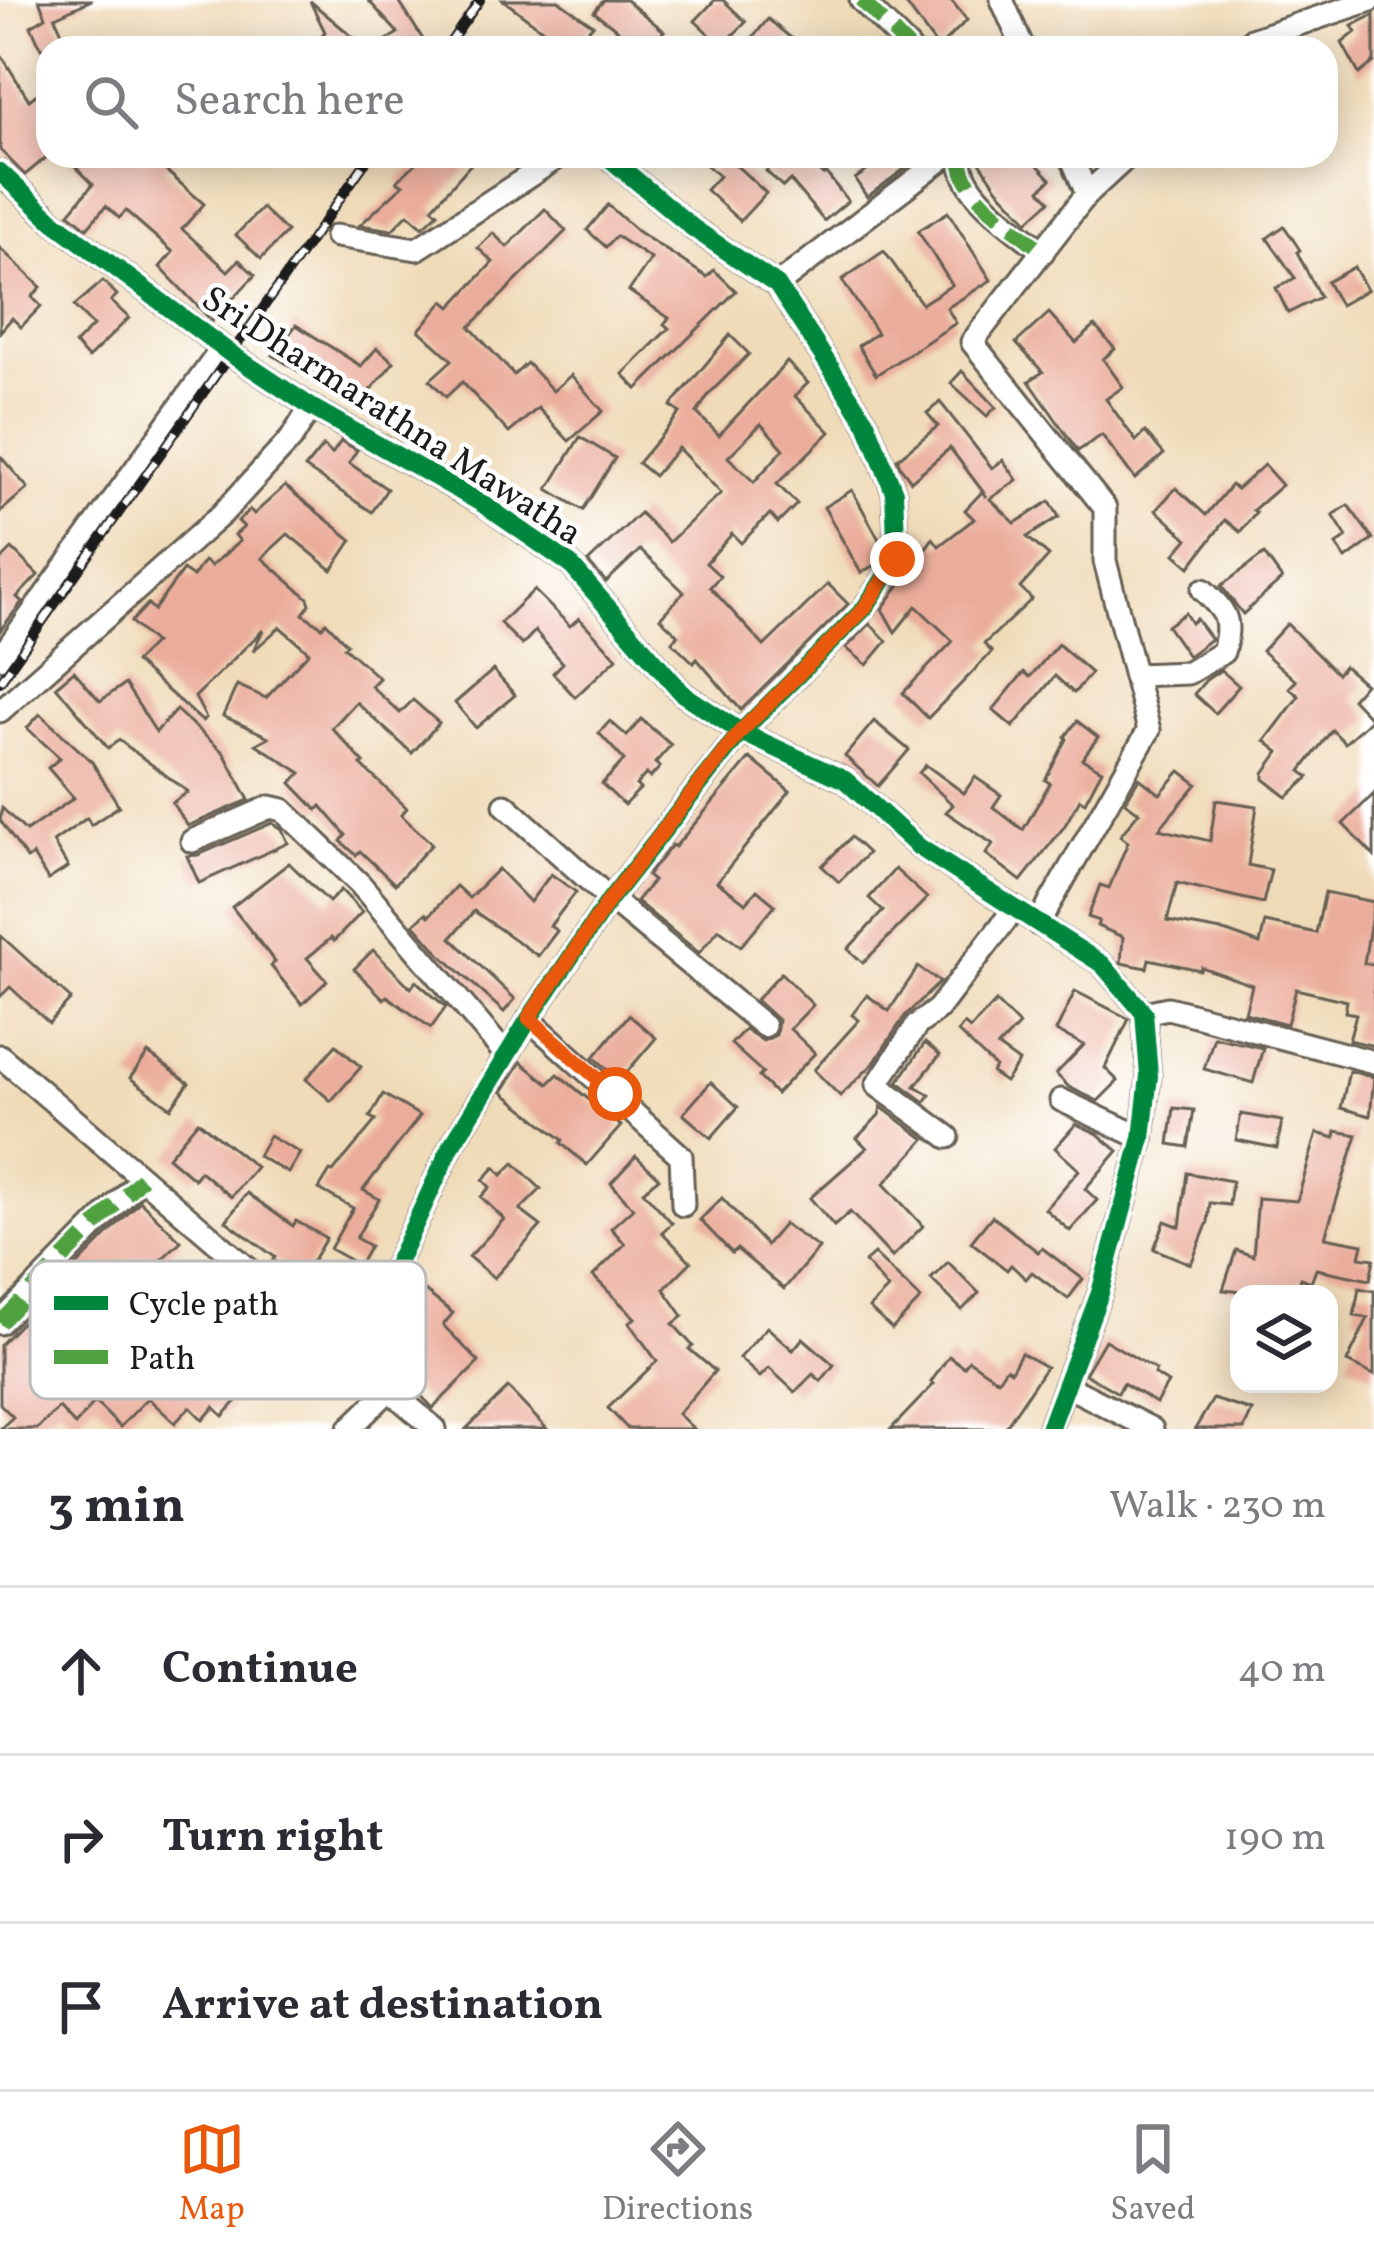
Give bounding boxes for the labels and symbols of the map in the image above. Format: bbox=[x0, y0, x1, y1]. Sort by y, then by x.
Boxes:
street label: Sri Dharmarathna Mawatha bbox=[191, 275, 591, 559]
route end bbox=[870, 532, 924, 586]
route start bbox=[588, 1067, 642, 1121]
legend bbox=[30, 1261, 426, 1399]
text: Cycle path bbox=[129, 1284, 279, 1330]
text: Path bbox=[129, 1338, 195, 1384]

